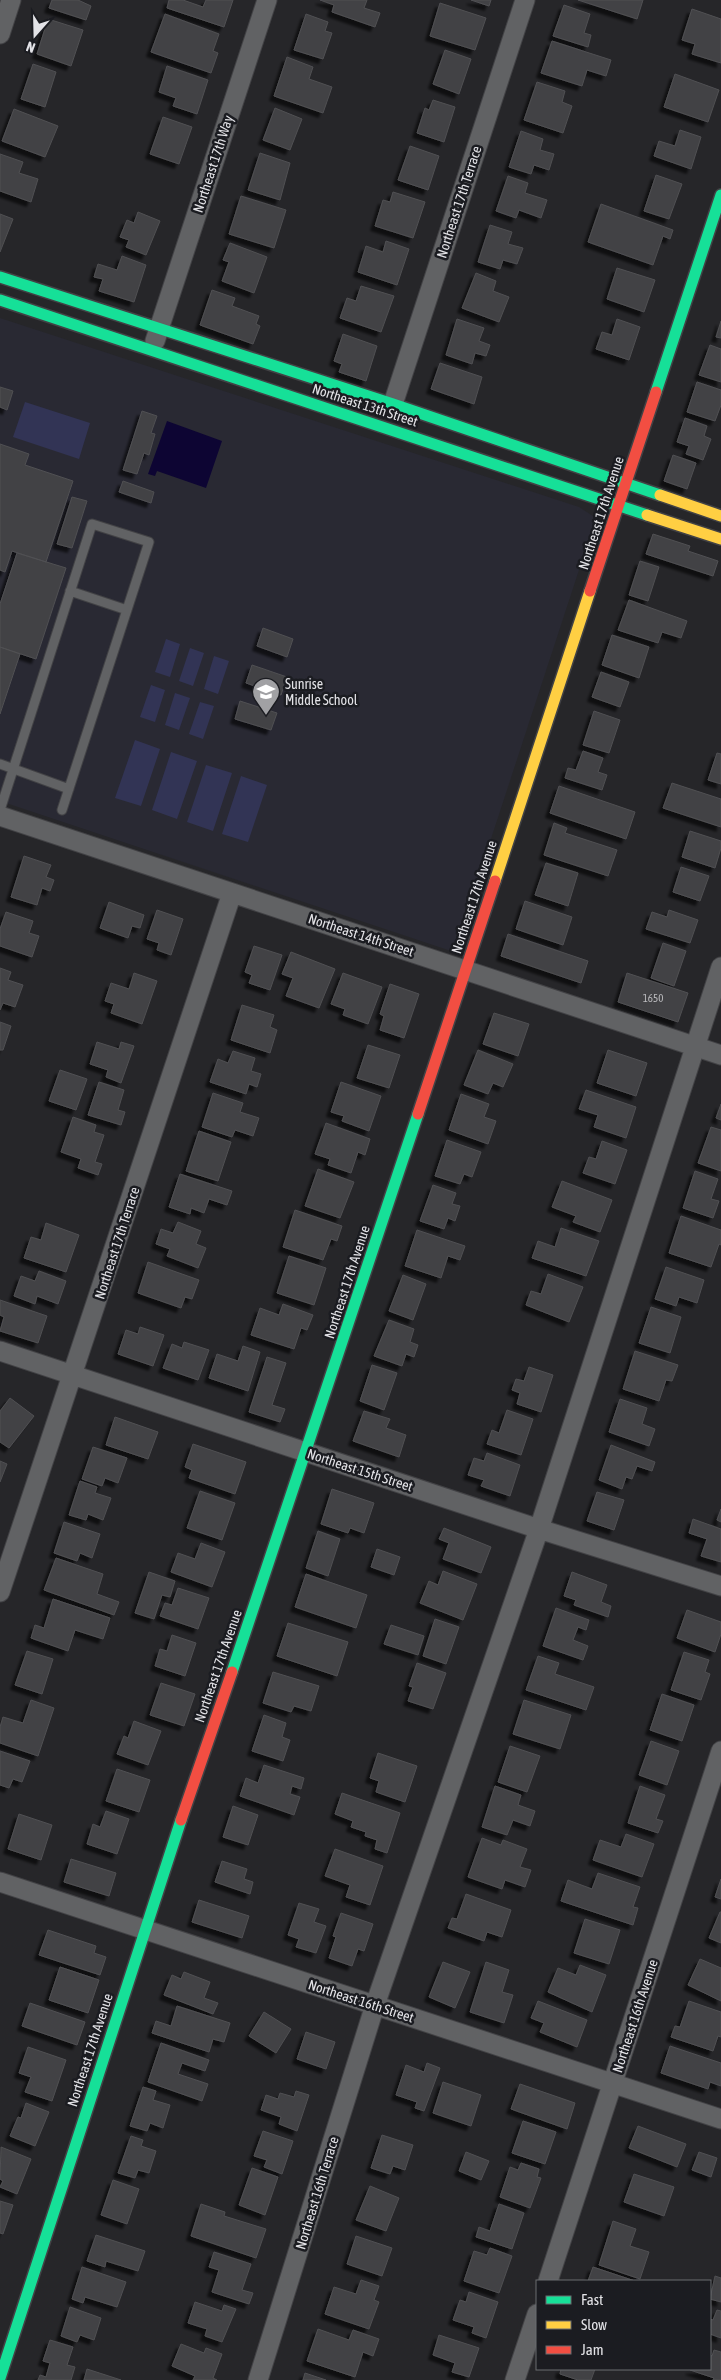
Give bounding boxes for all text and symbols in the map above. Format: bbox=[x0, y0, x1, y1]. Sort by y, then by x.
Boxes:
north arrow bbox=[10, 10, 60, 60]
text: N bbox=[24, 38, 37, 56]
street label: Northeast 17th Way bbox=[190, 113, 236, 215]
street label: Northeast 17th Terrace bbox=[433, 144, 485, 260]
street label: Northeast 13th Street bbox=[310, 380, 420, 430]
street label: Northeast 17th Avenue bbox=[575, 454, 627, 572]
place label: Sunrise Middle School bbox=[285, 676, 358, 708]
school or university icon: Sunrise Middle School bbox=[251, 677, 281, 716]
street label: Northeast 17th Avenue bbox=[448, 838, 500, 956]
street label: Northeast 14th Street bbox=[306, 910, 416, 960]
house number: 1650 bbox=[643, 992, 663, 1004]
street label: Northeast 17th Terrace bbox=[91, 1185, 143, 1301]
street label: Northeast 17th Avenue bbox=[321, 1223, 373, 1341]
street label: Northeast 15th Street bbox=[305, 1445, 415, 1495]
street label: Northeast 17th Avenue bbox=[191, 1608, 245, 1724]
street label: Northeast 16th Avenue bbox=[609, 1957, 661, 2075]
street label: Northeast 16th Street bbox=[306, 1976, 416, 2026]
street label: Northeast 17th Avenue bbox=[64, 1991, 116, 2109]
street label: Northeast 16th Terrace bbox=[292, 2135, 342, 2251]
legend bbox=[536, 2280, 711, 2370]
text: Fast bbox=[581, 2291, 603, 2308]
text: Slow bbox=[581, 2316, 607, 2333]
text: Jam bbox=[581, 2341, 604, 2358]

